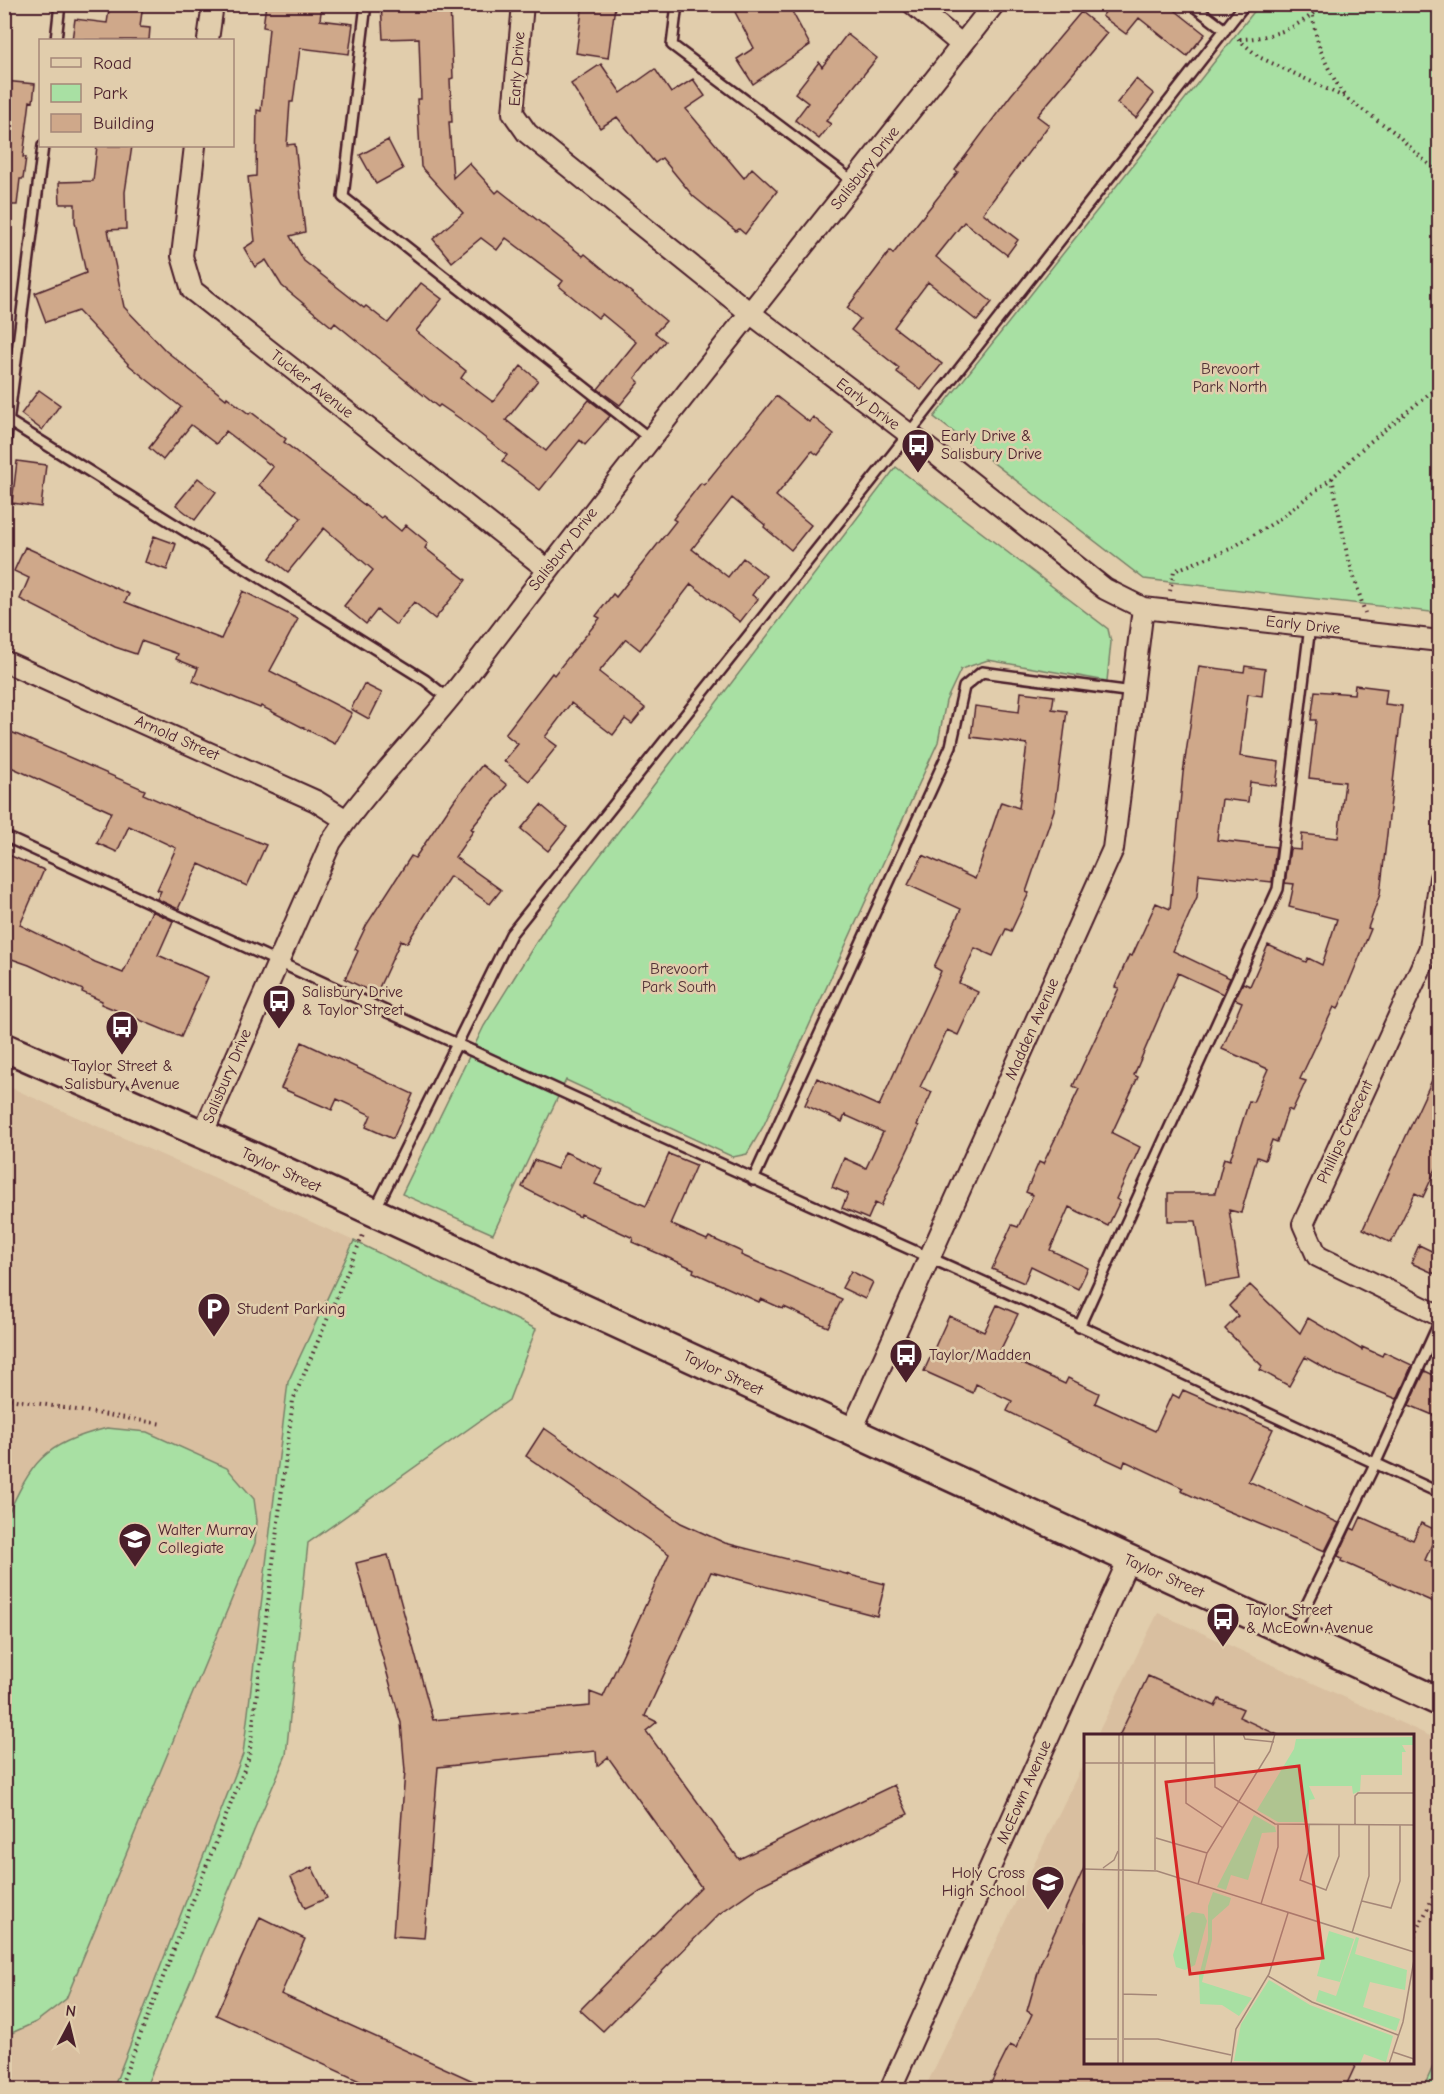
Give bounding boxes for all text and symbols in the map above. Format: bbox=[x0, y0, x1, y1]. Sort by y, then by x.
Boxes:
street label: Early Drive bbox=[505, 31, 529, 107]
legend bbox=[39, 39, 234, 147]
text: Road bbox=[93, 53, 132, 74]
text: Park bbox=[93, 83, 128, 104]
text: Building bbox=[93, 113, 155, 134]
street label: Salisbury Drive bbox=[827, 123, 903, 213]
street label: Tucker Avenue bbox=[267, 346, 357, 422]
park label: Brevoort Park North bbox=[1193, 360, 1267, 396]
street label: Early Drive bbox=[833, 374, 903, 434]
bus stop icon: Early Drive & Salisbury Drive bbox=[900, 427, 936, 474]
place label: Early Drive & Salisbury Drive bbox=[941, 427, 1042, 463]
street label: Salisbury Drive bbox=[525, 504, 601, 594]
street label: Early Drive bbox=[1265, 612, 1341, 638]
street label: Arnold Street bbox=[132, 711, 222, 765]
park label: Brevoort Park South bbox=[642, 960, 716, 996]
street label: Madden Avenue bbox=[1001, 975, 1063, 1083]
bus stop icon: Salisbury Drive & Taylor Street bbox=[261, 983, 297, 1030]
place label: Salisbury Drive & Taylor Street bbox=[302, 983, 404, 1019]
bus stop icon: Taylor Street & Salisbury Avenue bbox=[104, 1009, 140, 1056]
street label: Salisbury Drive bbox=[199, 1026, 255, 1126]
place label: Taylor Street & Salisbury Avenue bbox=[64, 1057, 180, 1093]
street label: Phillips Crescent bbox=[1313, 1077, 1377, 1186]
street label: Taylor Street bbox=[238, 1144, 324, 1197]
parking icon: Student Parking bbox=[196, 1291, 232, 1338]
place label: Student Parking bbox=[237, 1300, 345, 1318]
bus stop icon: Taylor/Madden bbox=[888, 1337, 924, 1384]
place label: Taylor/Madden bbox=[929, 1346, 1031, 1364]
street label: Taylor Street bbox=[680, 1347, 766, 1400]
school or university icon: Walter Murray Collegiate bbox=[117, 1521, 153, 1568]
place label: Walter Murray Collegiate bbox=[158, 1521, 257, 1557]
street label: Taylor Street bbox=[1121, 1550, 1207, 1602]
bus stop icon: Taylor Street & McEown Avenue bbox=[1205, 1601, 1241, 1648]
place label: Taylor Street & McEown Avenue bbox=[1246, 1601, 1373, 1637]
inset map bbox=[1084, 1734, 1414, 2064]
street label: McEown Avenue bbox=[993, 1737, 1055, 1847]
place label: Holy Cross High School bbox=[942, 1864, 1025, 1900]
school or university icon: Holy Cross High School bbox=[1030, 1864, 1066, 1911]
north arrow bbox=[39, 1995, 99, 2055]
text: N bbox=[64, 2002, 77, 2021]

